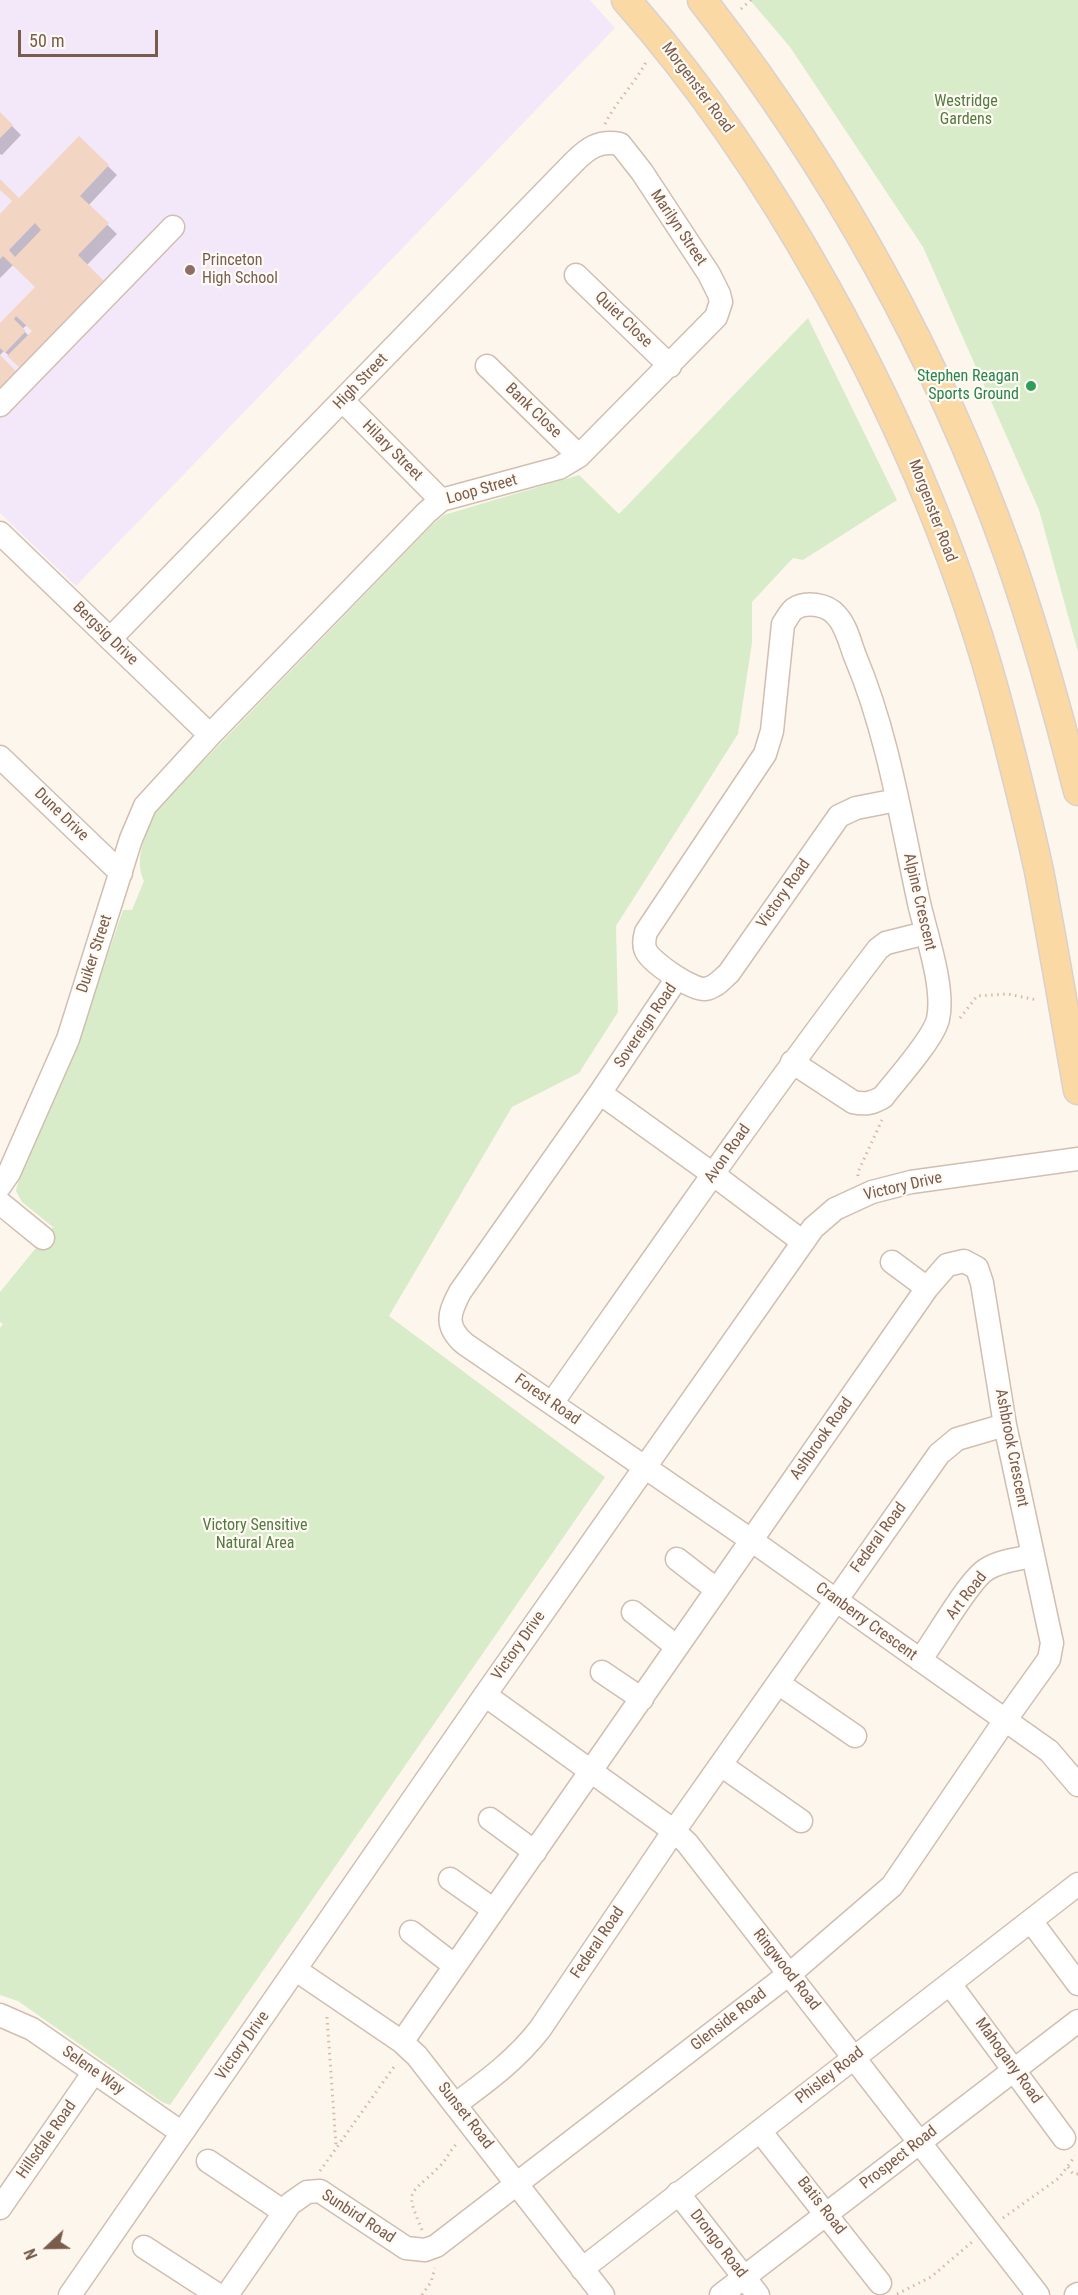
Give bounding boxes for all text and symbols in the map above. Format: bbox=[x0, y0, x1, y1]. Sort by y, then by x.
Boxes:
scale bar bbox=[21, 18, 160, 56]
text: 50 m bbox=[29, 30, 64, 51]
street label: Morgenster Road bbox=[657, 39, 737, 137]
park label: Westridge Gardens bbox=[934, 92, 998, 130]
street label: Marilyn Street bbox=[646, 186, 710, 270]
place label: Princeton High School bbox=[202, 251, 278, 289]
marker: Princeton High School bbox=[183, 263, 197, 277]
street label: Quiet Close bbox=[590, 288, 656, 352]
street label: High Street bbox=[330, 350, 392, 414]
place label: Stephen Reagan Sports Ground bbox=[917, 367, 1019, 405]
marker: Stephen Reagan Sports Ground bbox=[1024, 379, 1038, 393]
street label: Bank Close bbox=[501, 380, 565, 442]
street label: Hilary Street bbox=[358, 417, 426, 485]
street label: Morgenster Road bbox=[904, 457, 960, 565]
street label: Loop Street bbox=[444, 471, 520, 509]
street label: Bergsig Drive bbox=[68, 598, 142, 670]
street label: Dune Drive bbox=[30, 785, 92, 845]
street label: Alpine Crescent bbox=[898, 851, 940, 953]
street label: Victory Road bbox=[753, 856, 815, 932]
street label: Duiker Street bbox=[73, 912, 117, 996]
street label: Sovereign Road bbox=[611, 980, 681, 1072]
street label: Avon Road bbox=[701, 1121, 755, 1187]
street label: Victory Drive bbox=[862, 1169, 944, 1205]
street label: Forest Road bbox=[511, 1370, 583, 1430]
street label: Ashbrook Crescent bbox=[990, 1387, 1032, 1509]
street label: Ashbrook Road bbox=[787, 1394, 857, 1484]
street label: Federal Road bbox=[847, 1499, 911, 1577]
park label: Victory Sensitive Natural Area bbox=[202, 1516, 308, 1554]
street label: Art Road bbox=[942, 1568, 992, 1624]
street label: Cranberry Crescent bbox=[812, 1579, 920, 1665]
street label: Victory Drive bbox=[488, 1608, 550, 1684]
street label: Federal Road bbox=[567, 1904, 629, 1982]
street label: Ringwood Road bbox=[748, 1925, 824, 2015]
street label: Glenside Road bbox=[687, 1985, 771, 2055]
street label: Victory Drive bbox=[212, 2008, 274, 2084]
street label: Mahogany Road bbox=[970, 2014, 1046, 2108]
street label: Selene Way bbox=[58, 2042, 128, 2100]
street label: Phisley Road bbox=[792, 2043, 868, 2109]
street label: Sunset Road bbox=[433, 2079, 497, 2153]
street label: Hillsdale Road bbox=[13, 2097, 81, 2183]
street label: Prospect Road bbox=[857, 2122, 941, 2194]
street label: Batis Road bbox=[793, 2173, 849, 2239]
street label: Sunbird Road bbox=[318, 2186, 398, 2248]
street label: Drongo Road bbox=[685, 2206, 751, 2282]
north arrow bbox=[18, 2217, 78, 2277]
text: N bbox=[20, 2246, 41, 2262]

